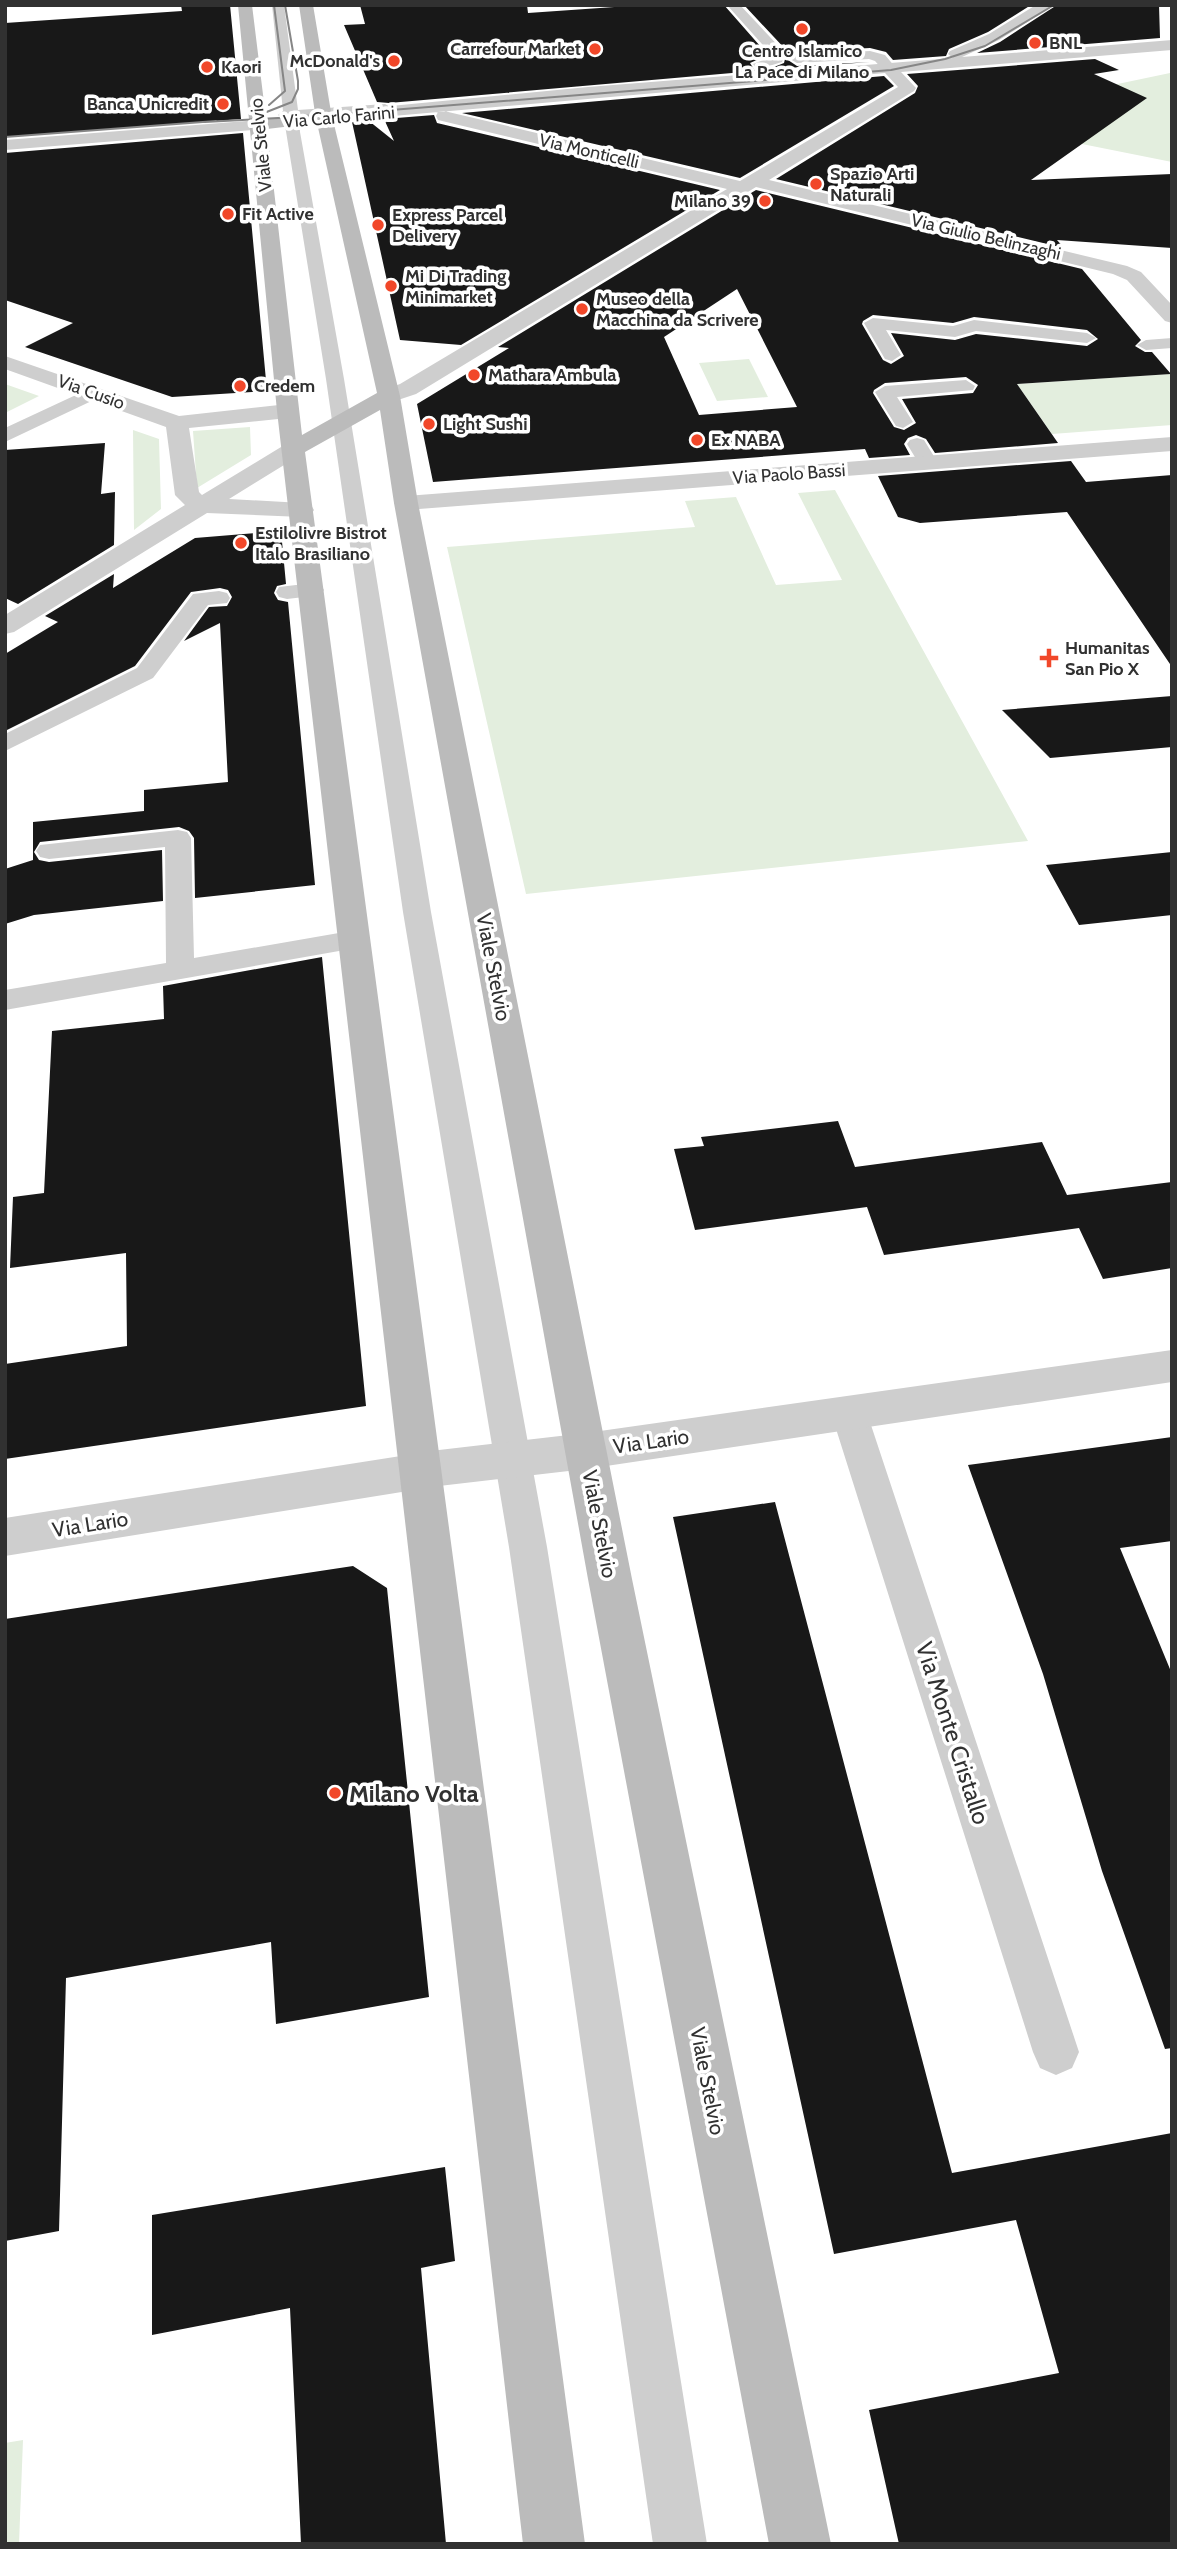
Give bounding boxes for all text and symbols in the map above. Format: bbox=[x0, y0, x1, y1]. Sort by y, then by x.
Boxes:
marker: Centro Islamico La Pace di Milano bbox=[794, 21, 810, 37]
place label: BNL bbox=[1049, 32, 1082, 54]
marker: BNL bbox=[1027, 35, 1043, 51]
place label: Carrefour Market bbox=[450, 38, 581, 60]
place label: Centro Islamico La Pace di Milano bbox=[735, 40, 869, 83]
marker: Carrefour Market bbox=[587, 41, 603, 57]
place label: McDonald's bbox=[290, 50, 380, 72]
marker: McDonald's bbox=[386, 53, 402, 69]
place label: Kaori bbox=[221, 56, 262, 78]
marker: Kaori bbox=[199, 59, 215, 75]
place label: Banca Unicredit bbox=[87, 93, 209, 115]
marker: Banca Unicredit bbox=[215, 96, 231, 112]
street label: Viale Stelvio bbox=[245, 97, 277, 193]
street label: Via Carlo Farini bbox=[282, 101, 396, 133]
street label: Via Monticelli bbox=[537, 129, 641, 173]
place label: Spazio Arti Naturali bbox=[830, 163, 914, 206]
marker: Spazio Arti Naturali bbox=[808, 176, 824, 192]
place label: Milano 39 bbox=[674, 190, 751, 212]
marker: Milano 39 bbox=[757, 193, 773, 209]
place label: Fit Active bbox=[242, 203, 314, 225]
place label: Express Parcel Delivery bbox=[392, 204, 503, 247]
marker: Fit Active bbox=[220, 206, 236, 222]
street label: Via Giulio Belinzaghi bbox=[909, 209, 1063, 265]
marker: Express Parcel Delivery bbox=[370, 217, 386, 233]
place label: Mi Di Trading Minimarket bbox=[405, 265, 506, 308]
marker: Mi Di Trading Minimarket bbox=[383, 278, 399, 294]
place label: Museo della Macchina da Scrivere bbox=[596, 288, 759, 331]
marker: Museo della Macchina da Scrivere bbox=[574, 301, 590, 317]
place label: Mathara Ambula bbox=[488, 364, 616, 386]
marker: Mathara Ambula bbox=[466, 367, 482, 383]
street label: Via Cusio bbox=[54, 370, 128, 414]
place label: Credem bbox=[254, 375, 315, 397]
marker: Credem bbox=[232, 378, 248, 394]
place label: Light Sushi bbox=[443, 413, 528, 435]
marker: Light Sushi bbox=[421, 416, 437, 432]
place label: Ex NABA bbox=[711, 429, 781, 451]
marker: Ex NABA bbox=[689, 432, 705, 448]
street label: Via Paolo Bassi bbox=[732, 459, 846, 489]
place label: Estilolivre Bistrot Italo Brasiliano bbox=[255, 522, 387, 565]
marker: Estilolivre Bistrot Italo Brasiliano bbox=[233, 535, 249, 551]
place label: Humanitas San Pio X bbox=[1065, 637, 1150, 680]
marker: Humanitas San Pio X bbox=[1039, 648, 1059, 668]
street label: Viale Stelvio bbox=[471, 911, 517, 1023]
street label: Via Lario bbox=[612, 1423, 690, 1459]
street label: Viale Stelvio bbox=[577, 1468, 623, 1580]
street label: Via Lario bbox=[50, 1506, 130, 1542]
street label: Via Monte Cristallo bbox=[910, 1638, 996, 1828]
place label: Milano Volta bbox=[349, 1779, 479, 1808]
marker: Milano Volta bbox=[327, 1785, 343, 1801]
street label: Viale Stelvio bbox=[685, 2025, 731, 2137]

